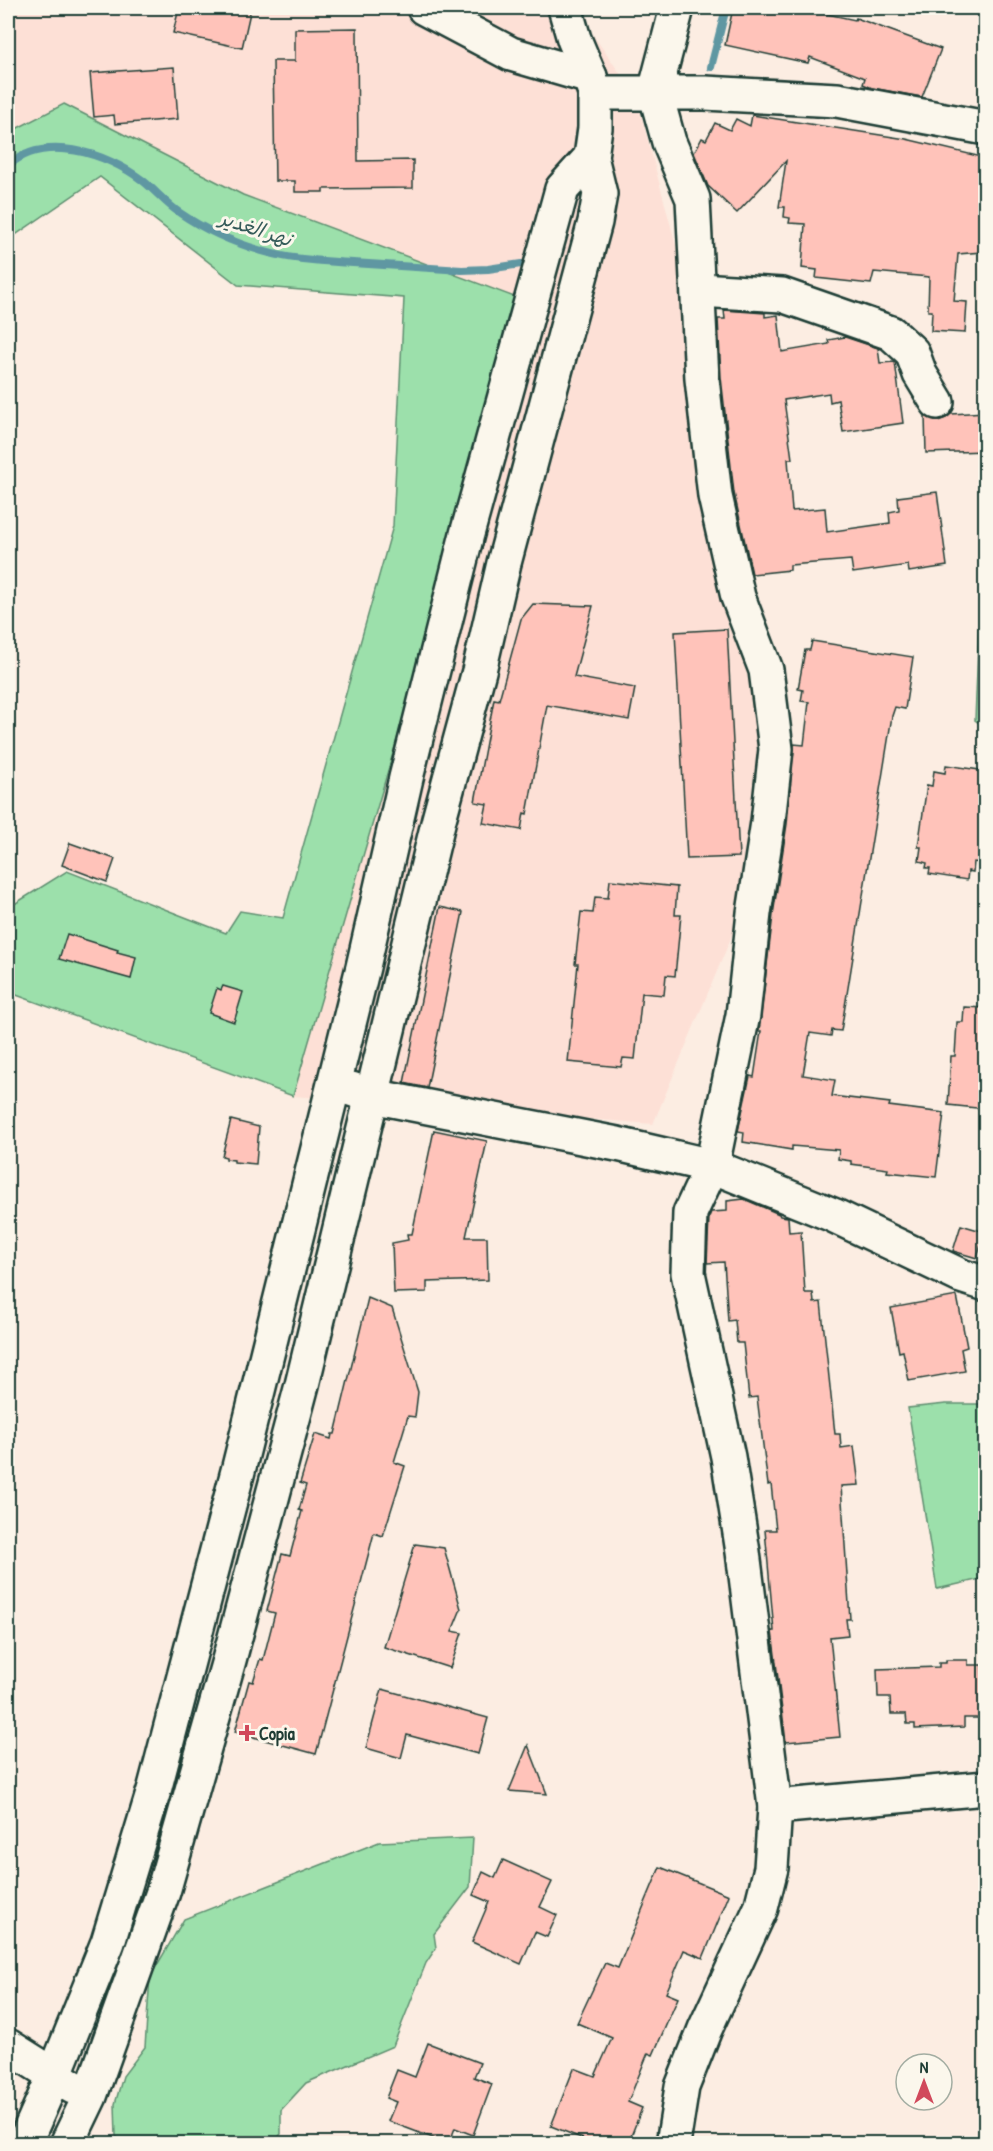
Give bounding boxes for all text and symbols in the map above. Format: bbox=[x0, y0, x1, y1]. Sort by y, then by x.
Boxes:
water label: نهر الغدير bbox=[214, 203, 298, 253]
place label: Copia bbox=[259, 1721, 296, 1747]
marker: Copia bbox=[240, 1726, 254, 1740]
north arrow bbox=[894, 2052, 954, 2112]
text: N bbox=[920, 2056, 929, 2078]

